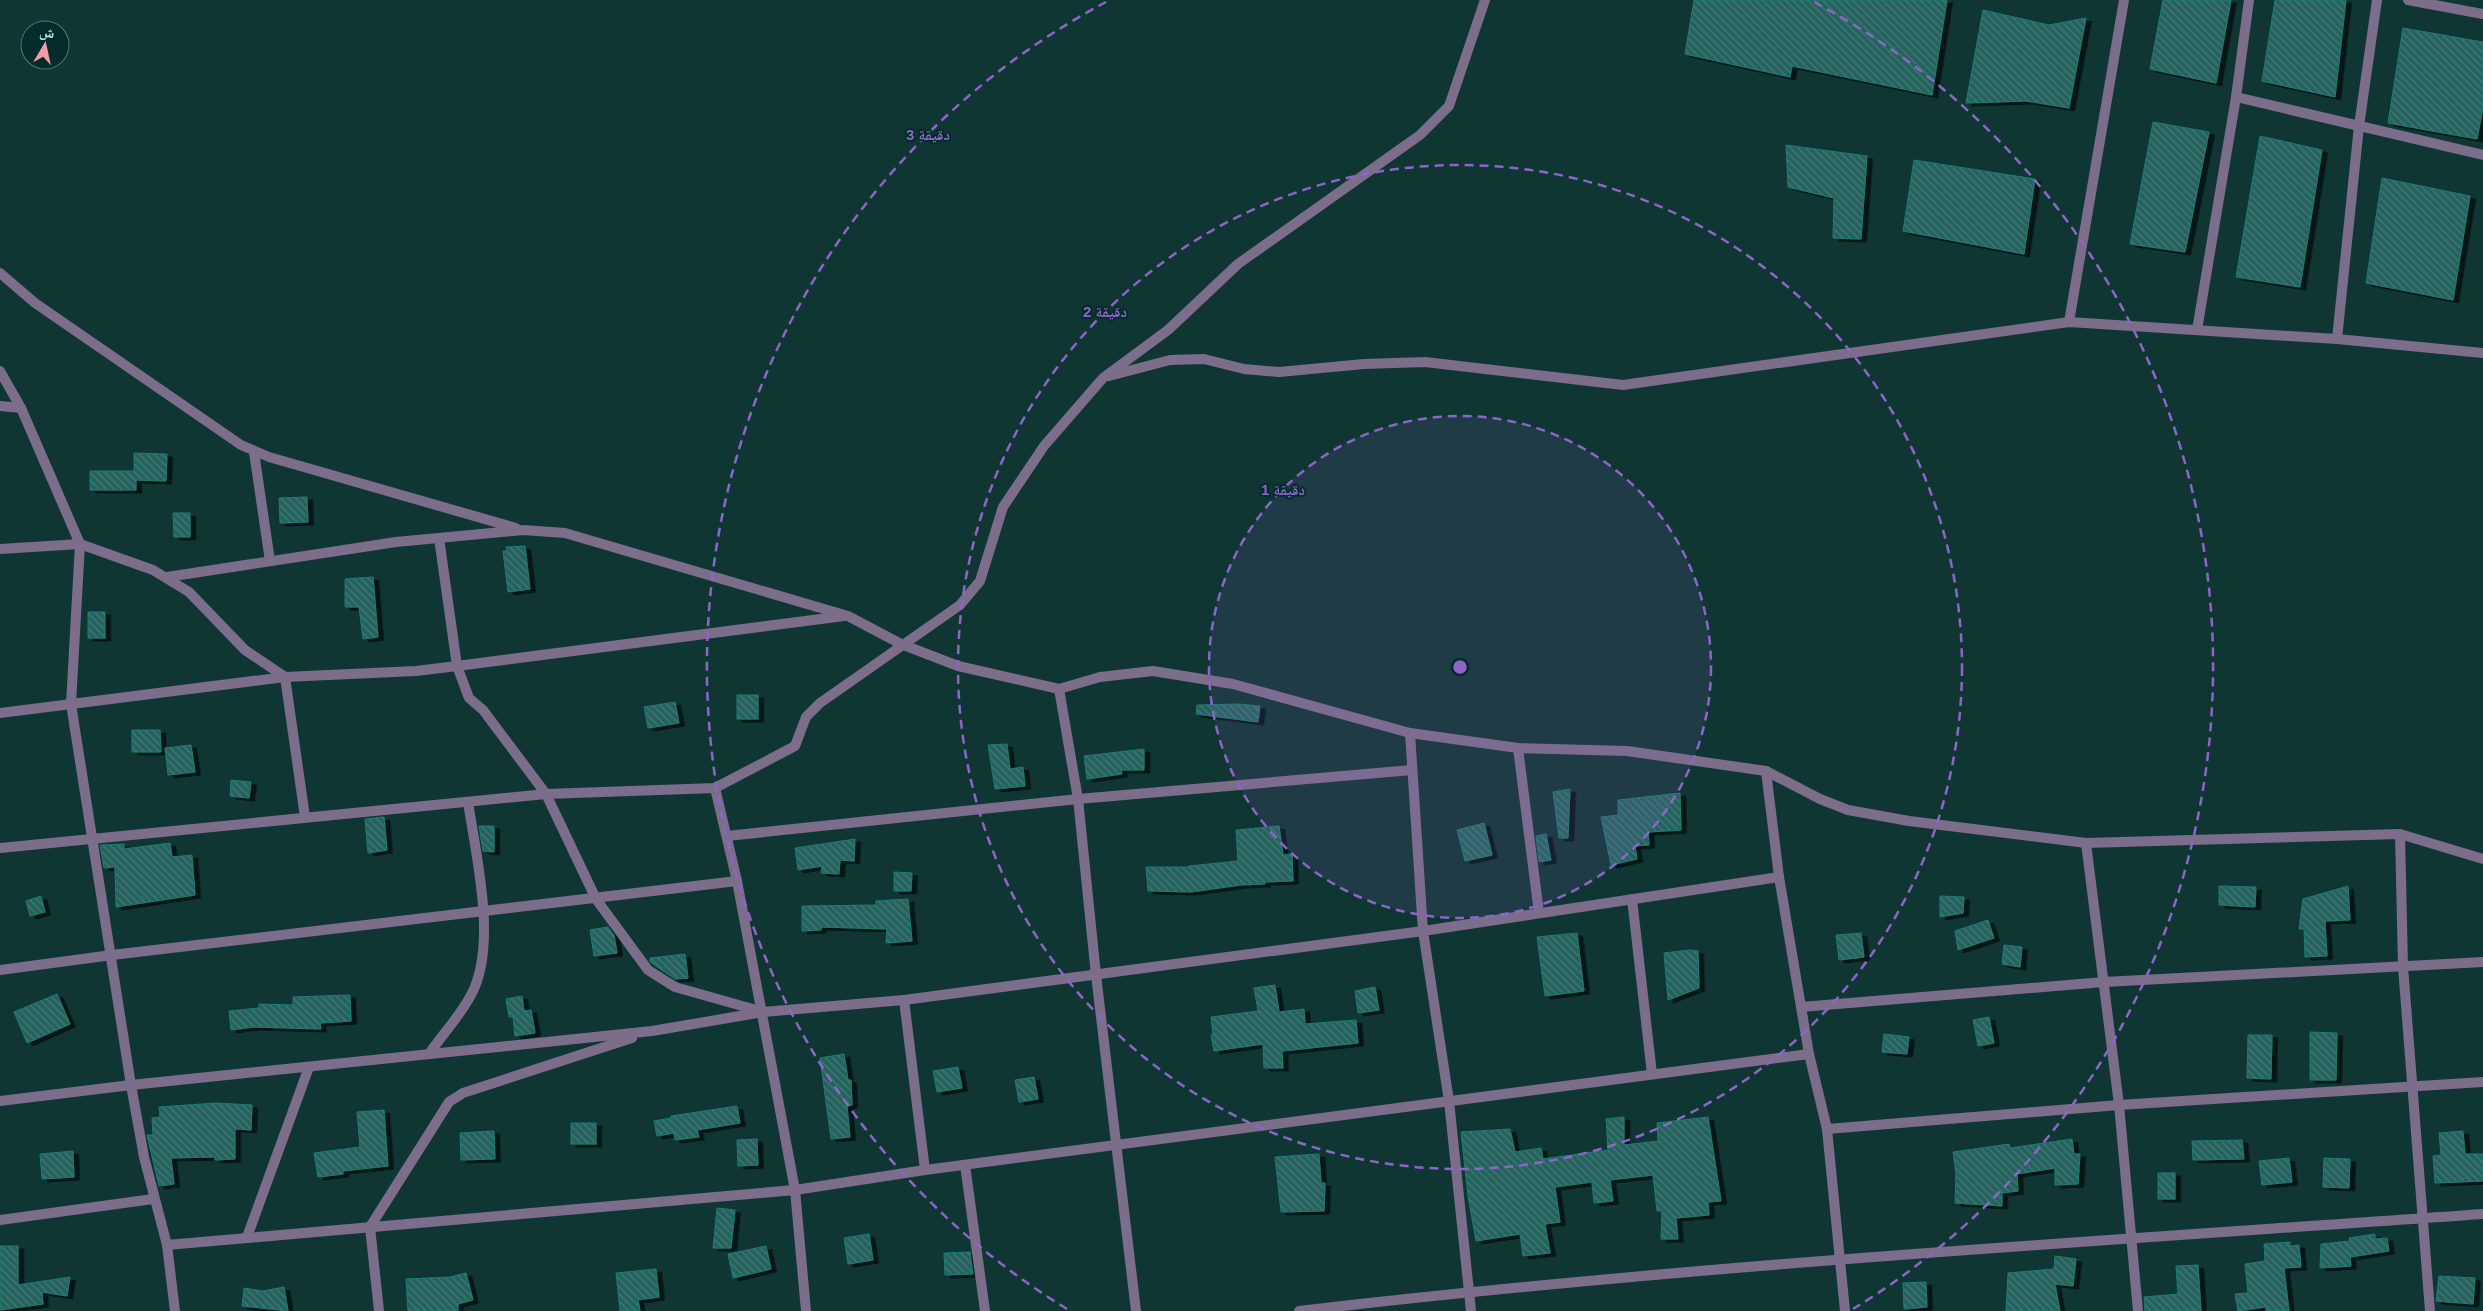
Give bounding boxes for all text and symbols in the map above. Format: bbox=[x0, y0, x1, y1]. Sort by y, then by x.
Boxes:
north arrow bbox=[20, 20, 70, 70]
text: ش bbox=[38, 23, 56, 42]
text: 3 دقيقة bbox=[906, 126, 950, 143]
text: 2 دقيقة bbox=[1083, 303, 1127, 320]
text: 1 دقيقة bbox=[1261, 481, 1305, 498]
centre of rings bbox=[1451, 658, 1469, 676]

